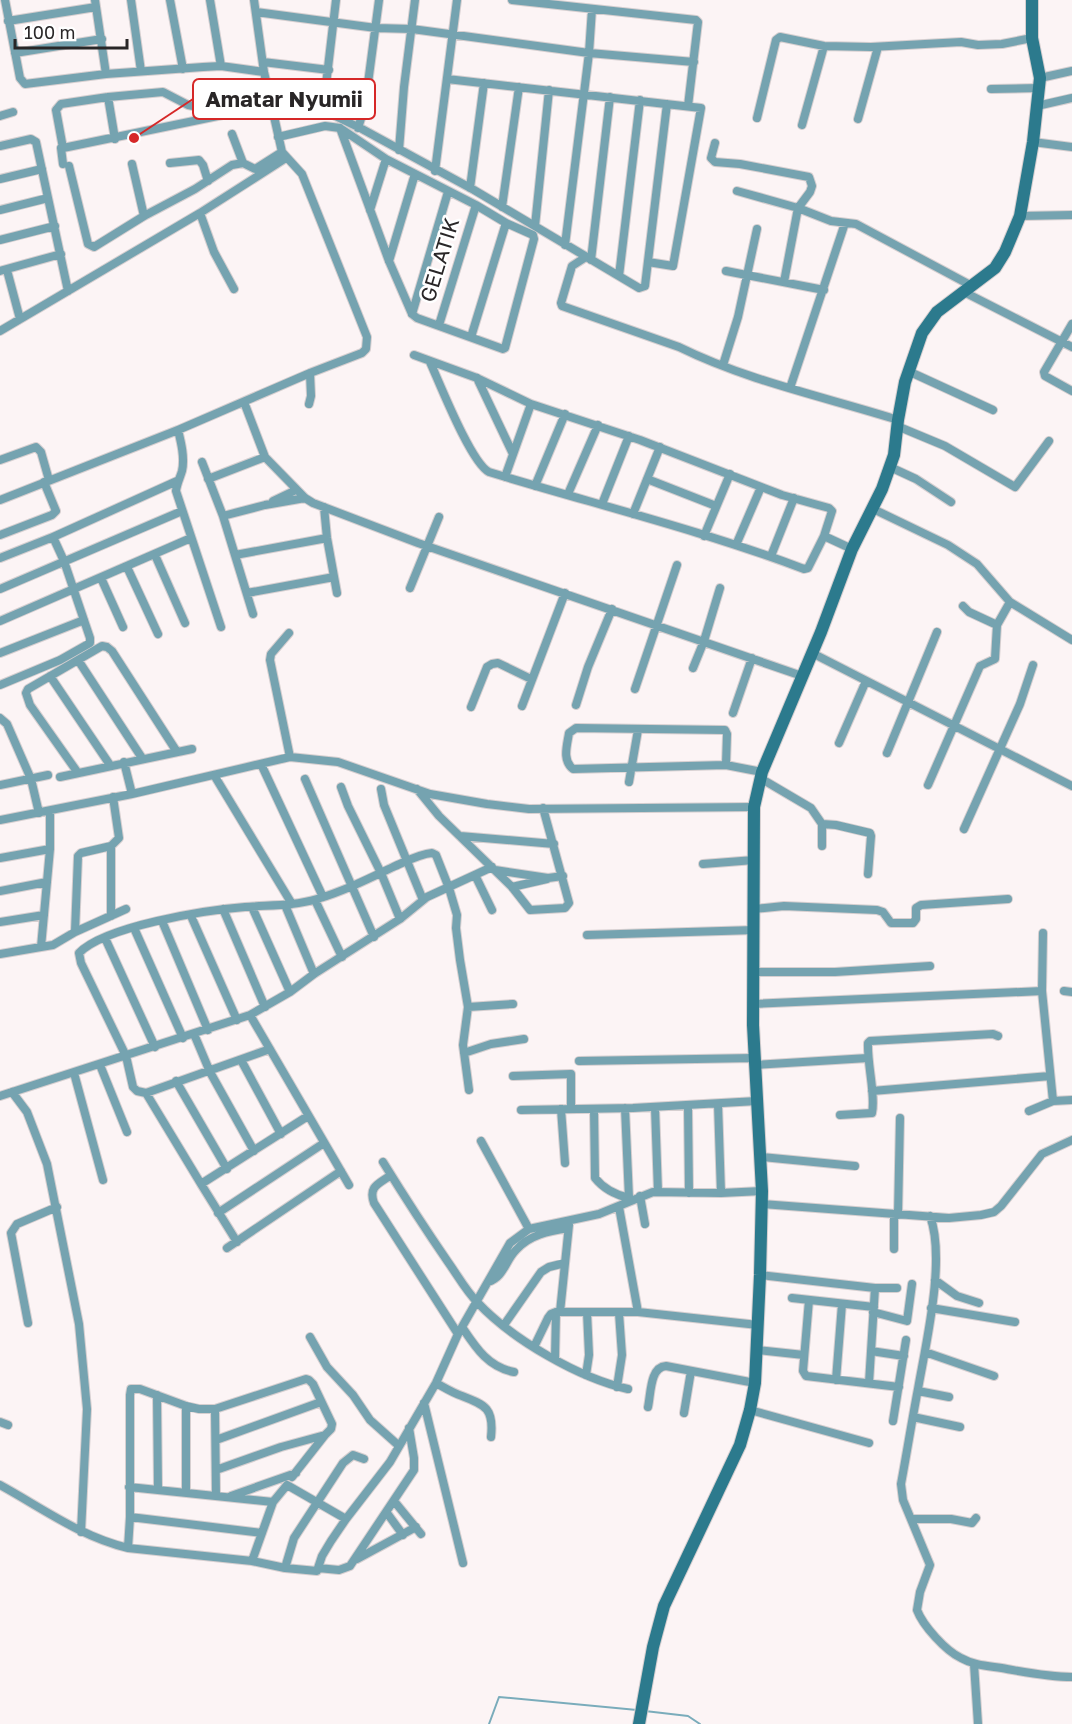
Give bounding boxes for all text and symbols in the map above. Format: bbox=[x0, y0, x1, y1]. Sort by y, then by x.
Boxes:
scale bar bbox=[15, 12, 128, 50]
text: 100 m bbox=[24, 21, 75, 43]
callout: Amatar Nyumii bbox=[193, 79, 375, 119]
text: Amatar Nyumii bbox=[205, 85, 363, 112]
street label: GELATIK bbox=[414, 214, 464, 305]

